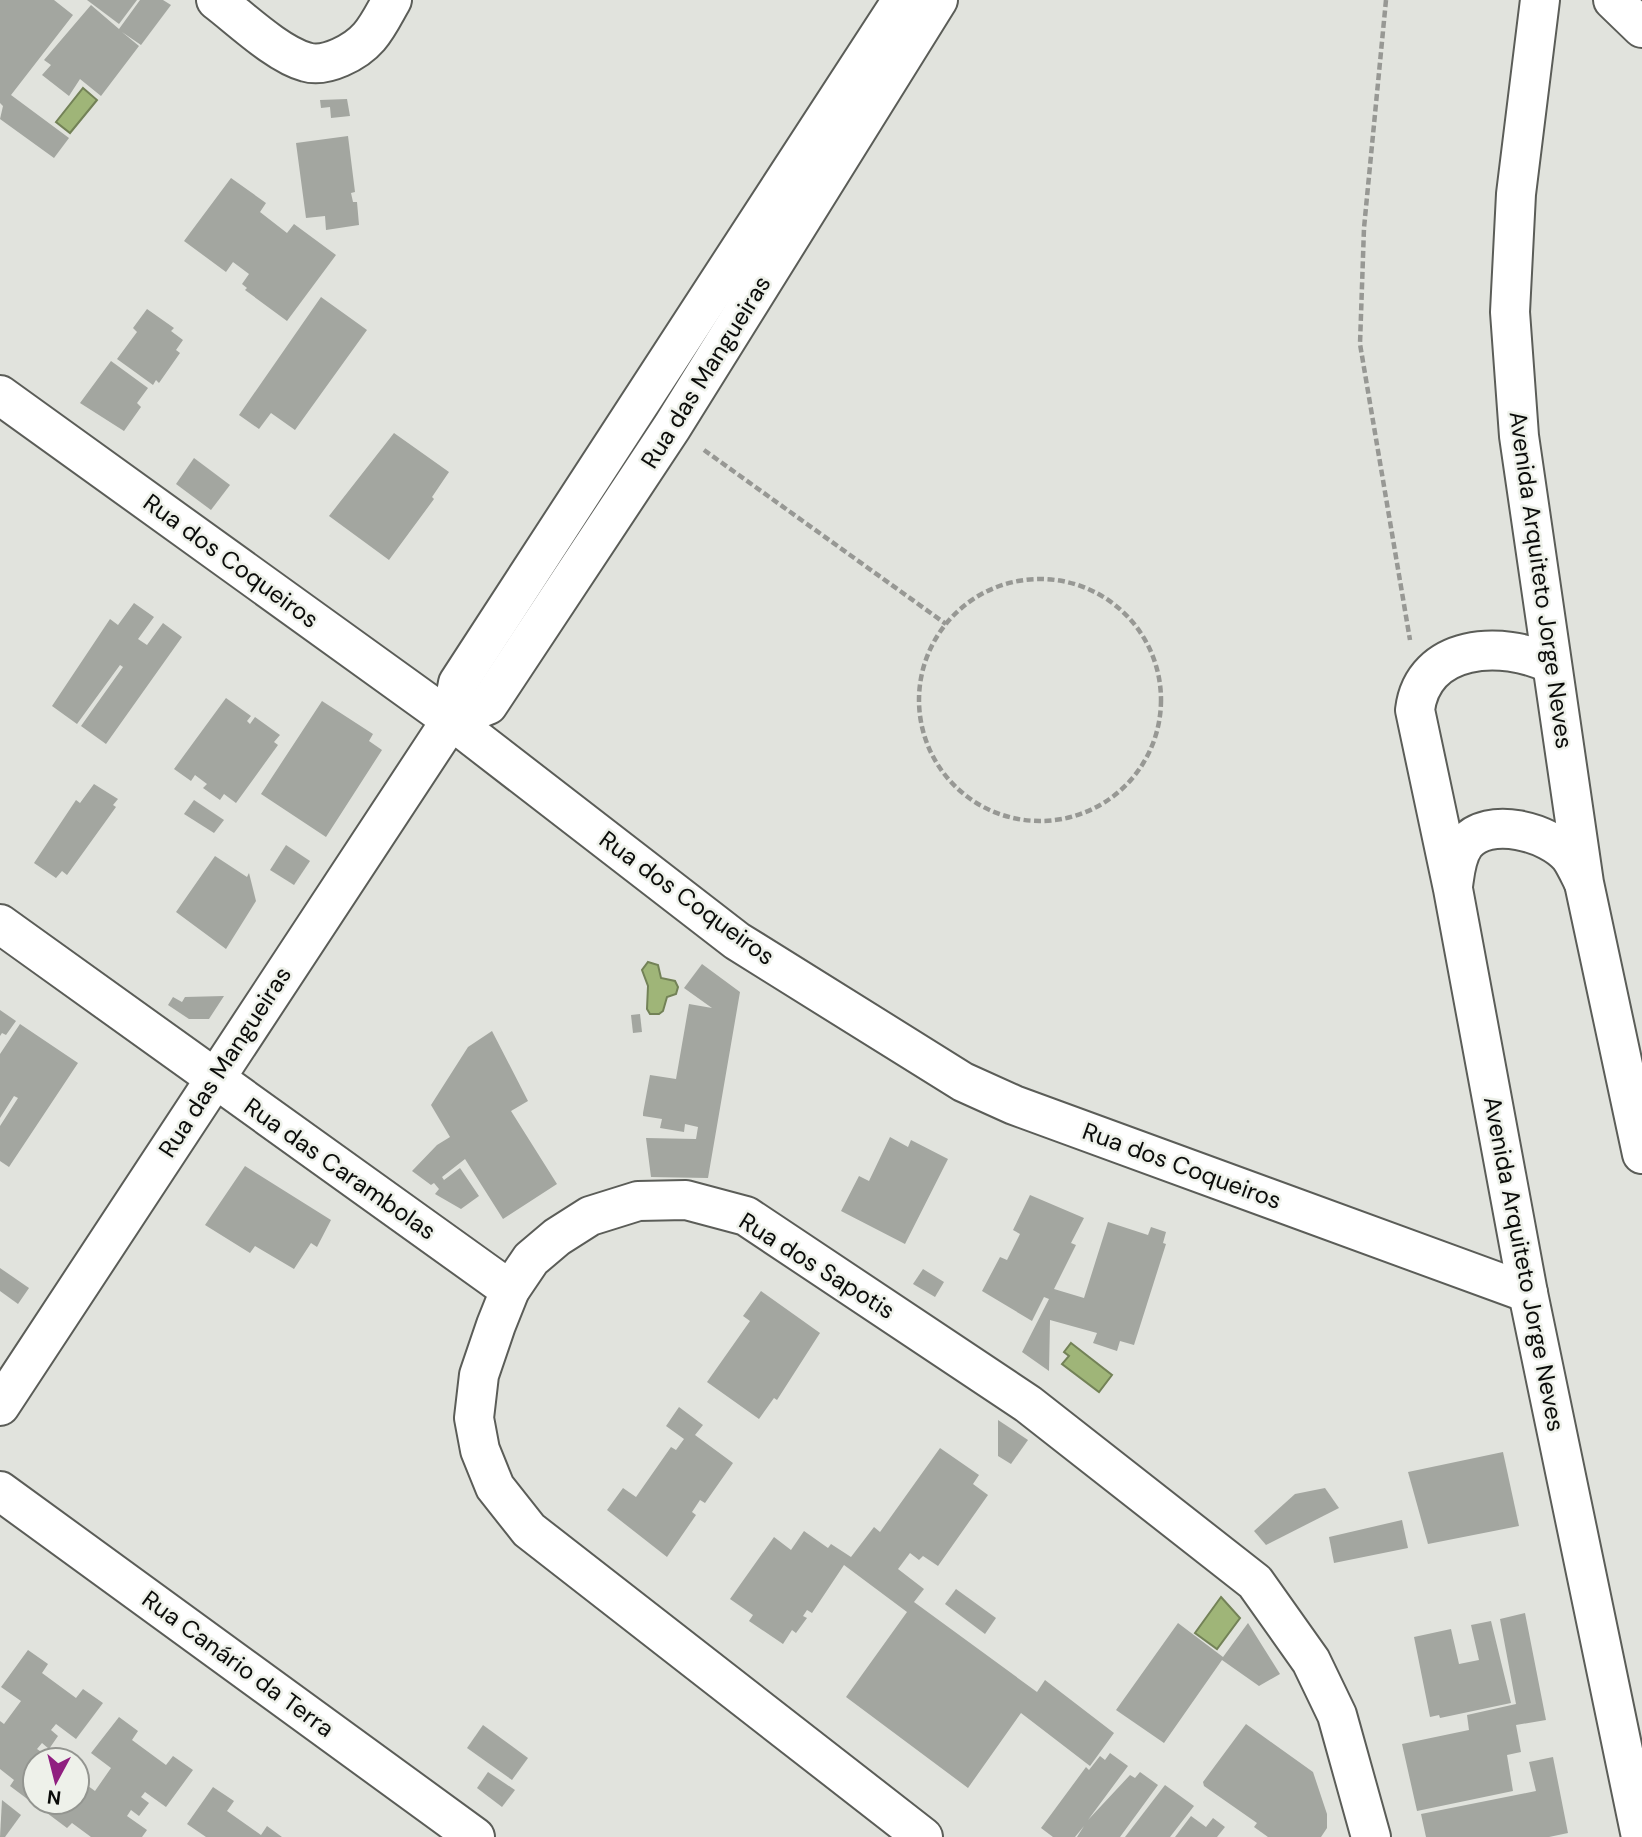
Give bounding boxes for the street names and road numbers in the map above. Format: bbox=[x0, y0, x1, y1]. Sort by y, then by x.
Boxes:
street label: Rua das Mangueiras bbox=[634, 270, 777, 474]
street label: Avenida Arquiteto Jorge Neves bbox=[1502, 409, 1581, 751]
street label: Rua dos Coqueiros bbox=[137, 486, 325, 635]
street label: Rua dos Coqueiros bbox=[593, 823, 781, 972]
street label: Rua das Mangueiras bbox=[151, 960, 298, 1163]
street label: Rua das Carambolas bbox=[238, 1091, 442, 1246]
street label: Avenida Arquiteto Jorge Neves bbox=[1477, 1094, 1572, 1434]
street label: Rua dos Coqueiros bbox=[1078, 1115, 1286, 1216]
street label: Rua dos Sapotis bbox=[734, 1205, 901, 1326]
street label: Rua Canário da Terra bbox=[136, 1583, 340, 1744]

